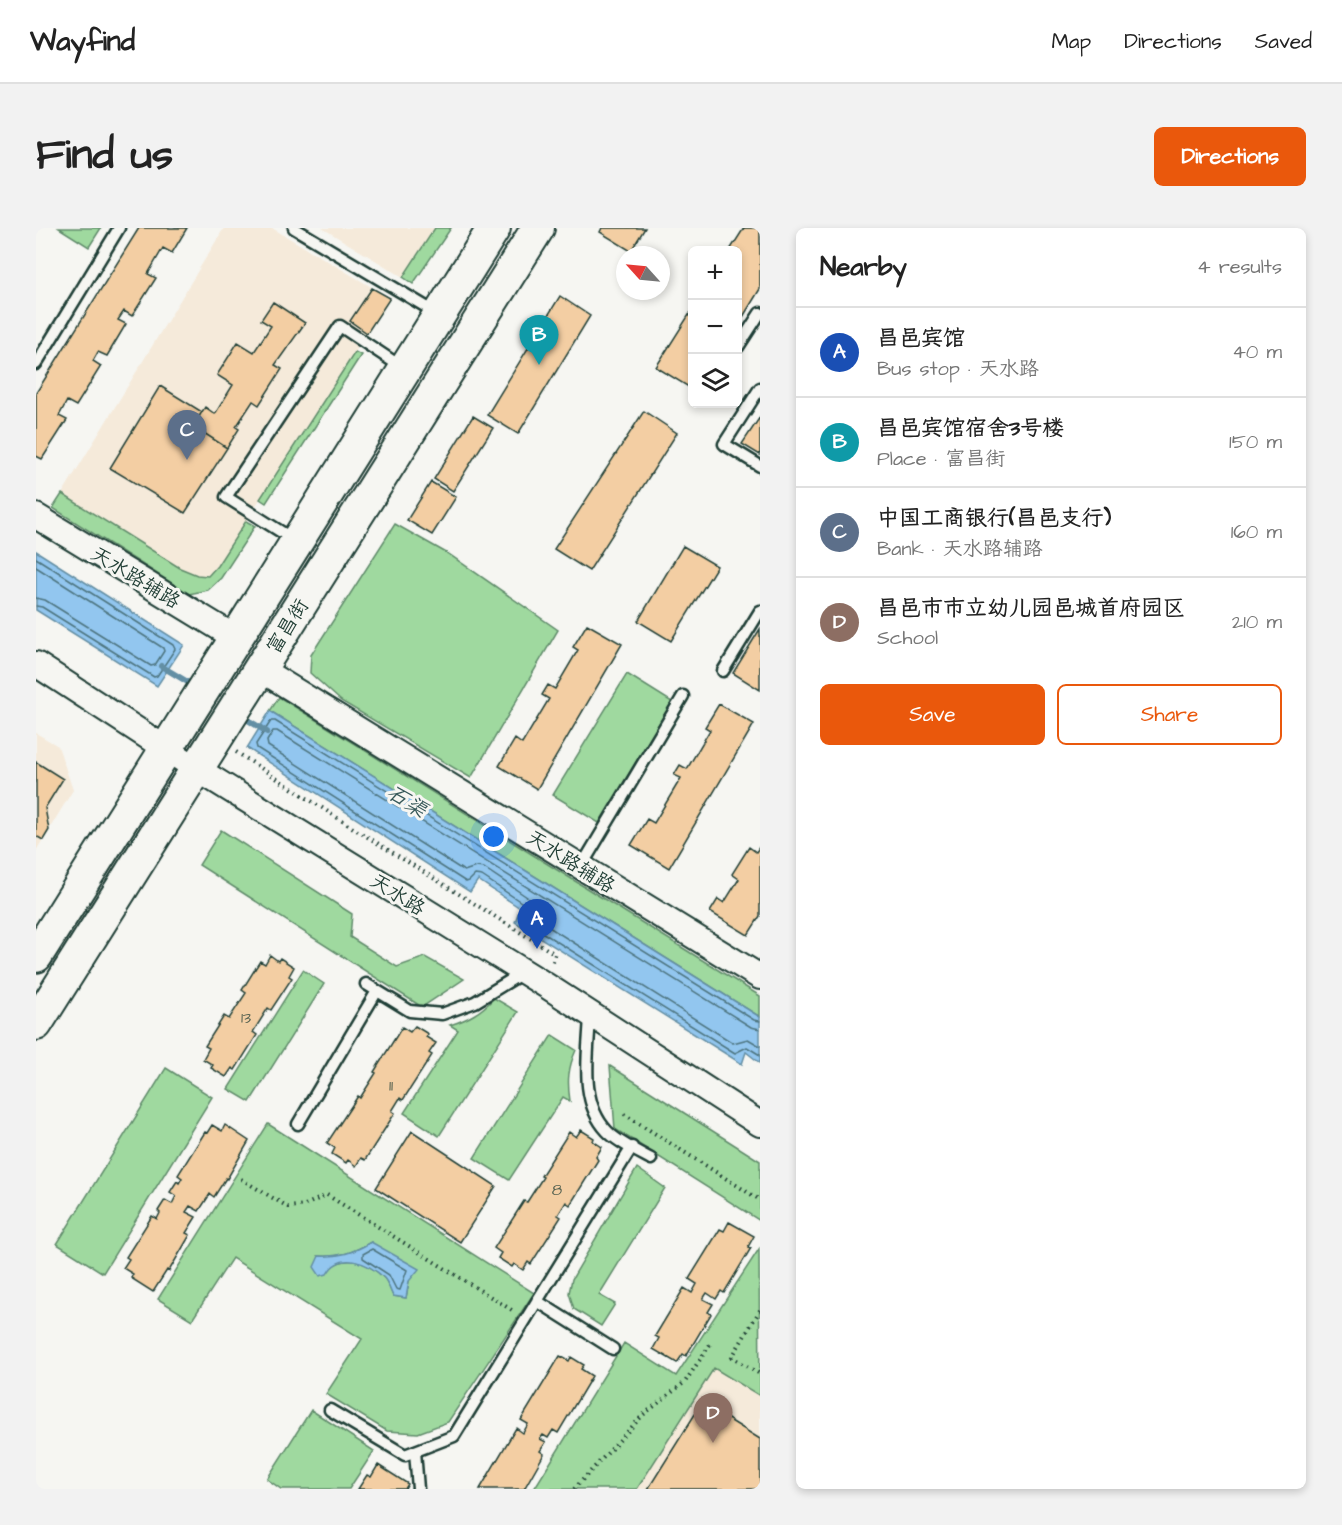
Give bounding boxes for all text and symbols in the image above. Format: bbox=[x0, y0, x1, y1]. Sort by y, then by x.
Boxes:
text: Wayfind bbox=[30, 22, 135, 61]
text: Map bbox=[1051, 27, 1091, 56]
text: Directions bbox=[1124, 27, 1222, 56]
text: Saved bbox=[1255, 27, 1312, 56]
text: Find us bbox=[36, 127, 173, 185]
button: Directions bbox=[1154, 127, 1306, 186]
north arrow bbox=[616, 246, 670, 300]
map controls bbox=[688, 246, 742, 408]
button: + bbox=[688, 246, 742, 300]
text: Nearby bbox=[820, 249, 907, 285]
text: 4 results bbox=[1197, 253, 1282, 281]
button: − bbox=[688, 300, 742, 354]
pin: B bbox=[520, 316, 558, 365]
text: 昌邑宾馆 bbox=[877, 323, 965, 354]
text: A bbox=[833, 338, 846, 366]
text: 40 m bbox=[1232, 338, 1282, 366]
button: layers bbox=[688, 354, 742, 408]
text: Bus stop · 天水路 bbox=[877, 355, 1039, 383]
pin: C bbox=[168, 410, 206, 460]
text: 昌邑宾馆宿舍3号楼 bbox=[877, 413, 1064, 444]
text: B bbox=[832, 428, 847, 456]
text: 150 m bbox=[1229, 428, 1282, 456]
text: Place · 富昌街 bbox=[877, 445, 1005, 473]
text: 中国工商银行(昌邑支行) bbox=[877, 503, 1111, 534]
text: C bbox=[832, 518, 847, 546]
text: 160 m bbox=[1231, 518, 1282, 546]
text: Bank · 天水路辅路 bbox=[877, 535, 1043, 563]
street label: 天水路辅路 bbox=[85, 540, 186, 616]
text: 昌邑市市立幼儿园邑城首府园区 bbox=[877, 593, 1185, 624]
street label: 富昌街 bbox=[260, 594, 316, 659]
text: D bbox=[833, 608, 846, 636]
text: 210 m bbox=[1232, 608, 1282, 636]
text: School bbox=[877, 624, 938, 652]
button: Save bbox=[820, 684, 1045, 745]
button: Share bbox=[1057, 684, 1282, 745]
water label: 石渠 bbox=[381, 778, 434, 826]
your location bbox=[479, 822, 508, 851]
street label: 天水路辅路 bbox=[521, 823, 621, 901]
street label: 天水路 bbox=[365, 867, 431, 923]
pin: A bbox=[518, 900, 556, 949]
house number: 13 bbox=[241, 1007, 251, 1029]
house number: 11 bbox=[389, 1075, 393, 1097]
house number: 8 bbox=[552, 1179, 562, 1201]
pin: D bbox=[694, 1394, 732, 1443]

